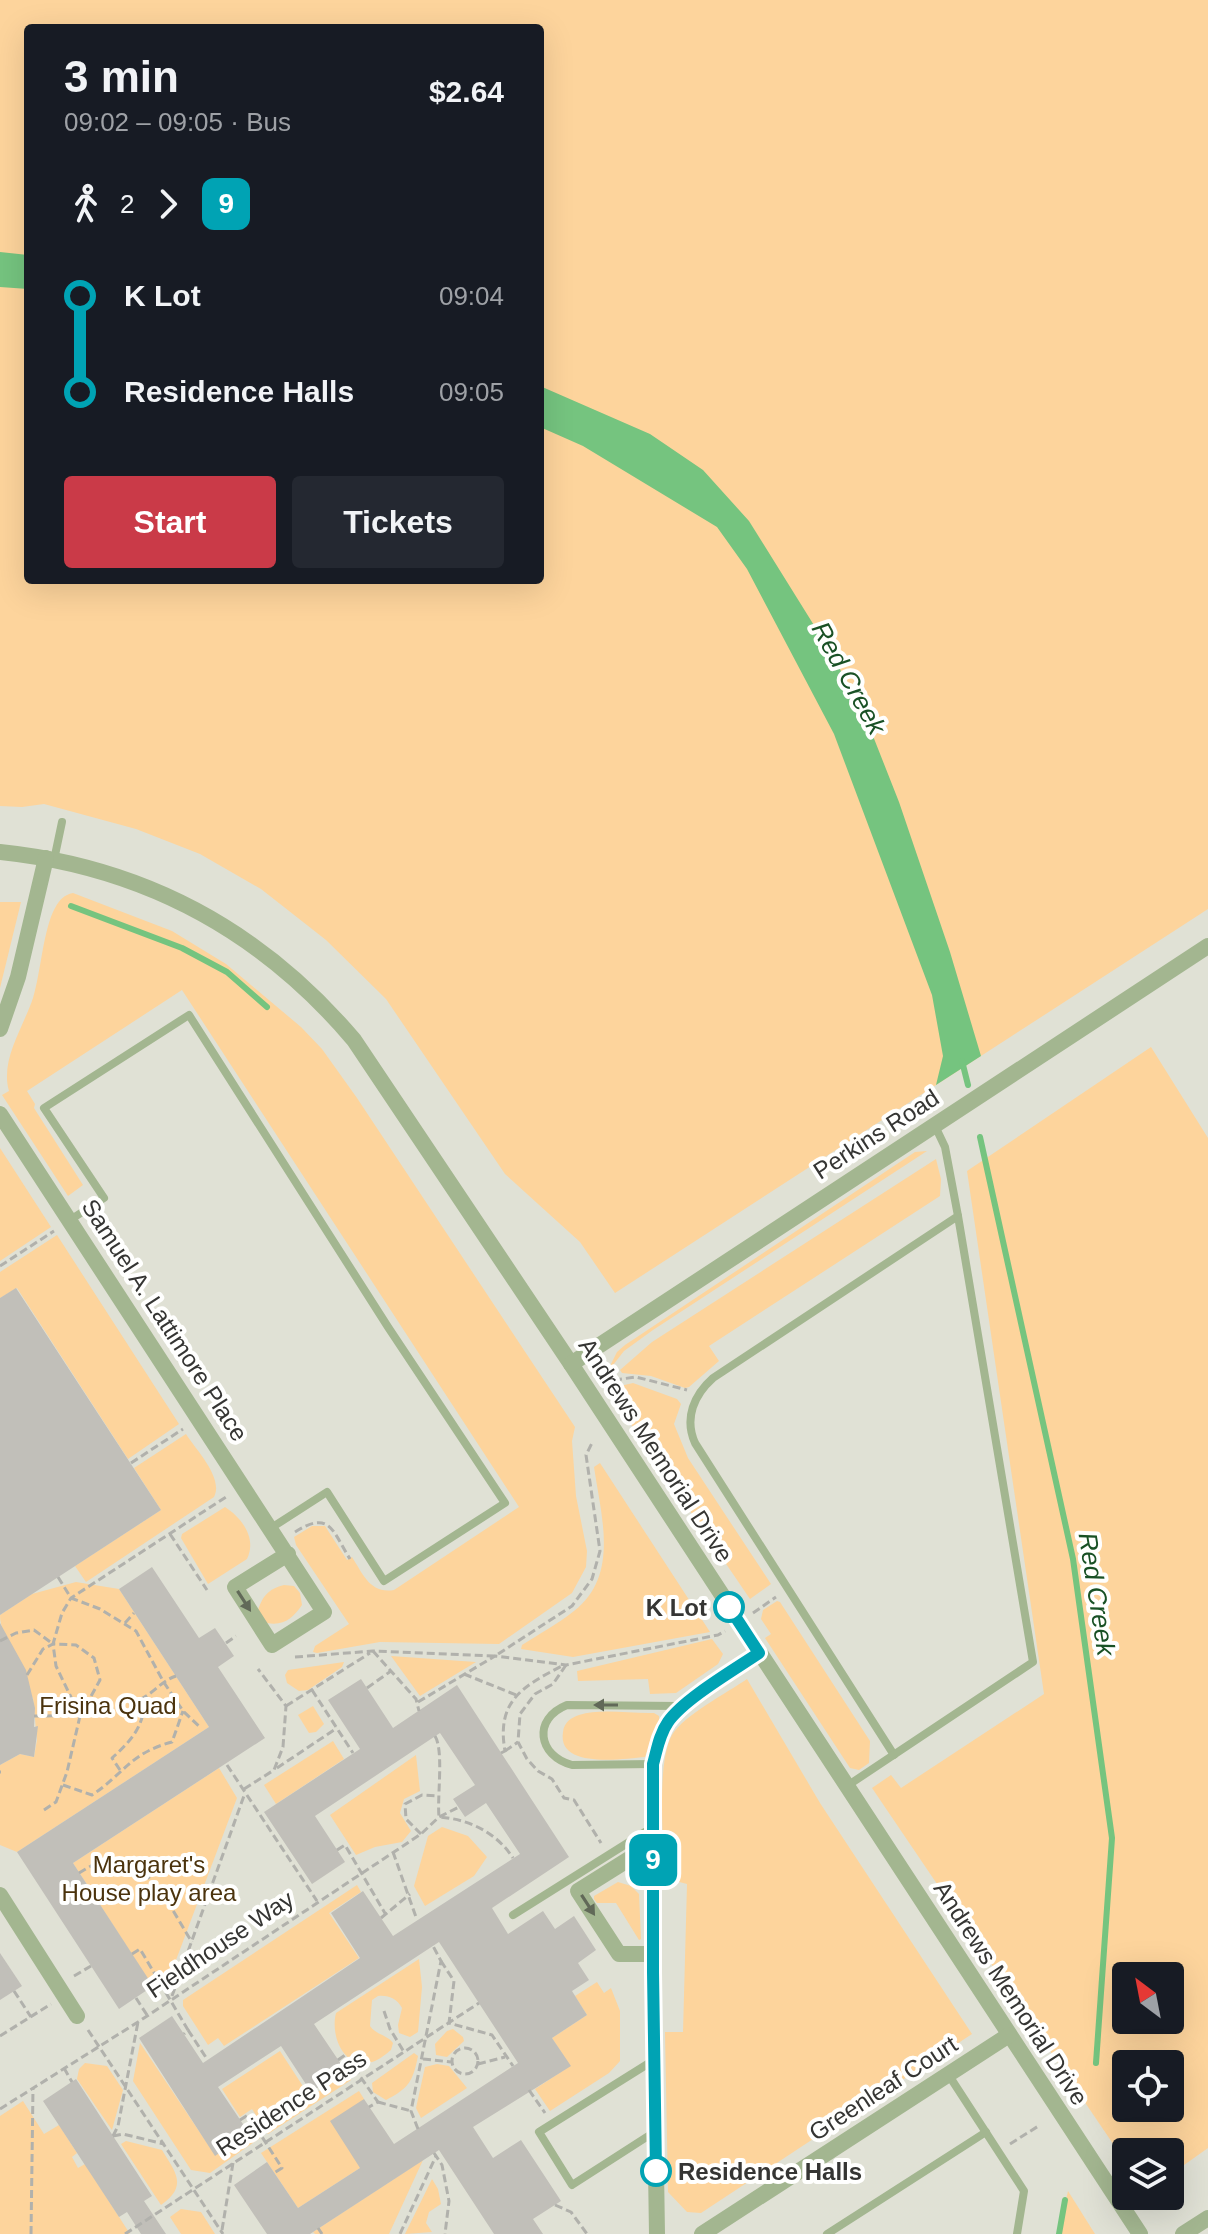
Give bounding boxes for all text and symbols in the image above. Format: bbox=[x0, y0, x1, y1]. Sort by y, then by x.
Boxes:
text: 3 min bbox=[64, 52, 179, 101]
text: $2.64 bbox=[429, 75, 504, 108]
text: 09:02 – 09:05 · Bus bbox=[64, 107, 291, 137]
icon: walk bbox=[64, 182, 108, 226]
icon: forward bbox=[146, 182, 190, 226]
text: 9 bbox=[218, 188, 234, 219]
text: 2 bbox=[120, 189, 134, 219]
text: K Lot bbox=[124, 279, 201, 312]
text: 09:04 bbox=[439, 281, 504, 311]
text: Residence Halls bbox=[124, 375, 354, 408]
text: 09:05 bbox=[439, 377, 504, 407]
button: Start bbox=[64, 476, 276, 568]
button: Tickets bbox=[292, 476, 504, 568]
water label: Red Creek bbox=[806, 616, 893, 741]
street label: Perkins Road bbox=[808, 1083, 944, 1185]
street label: Samuel A. Lattimore Place bbox=[77, 1194, 253, 1446]
street label: Andrews Memorial Drive bbox=[573, 1333, 739, 1567]
water label: Red Creek bbox=[1072, 1530, 1122, 1660]
one-way arrow bbox=[237, 1590, 252, 1611]
marker: K Lot bbox=[714, 1592, 744, 1622]
place label: K Lot bbox=[646, 1594, 707, 1621]
park label: Frisina Quad bbox=[39, 1692, 177, 1719]
one-way arrow bbox=[593, 1699, 618, 1712]
line badge: 9 bbox=[627, 1834, 679, 1886]
text: 9 bbox=[645, 1844, 661, 1875]
park label: Margaret's House play area bbox=[62, 1851, 237, 1906]
street label: Andrews Memorial Drive bbox=[928, 1876, 1094, 2110]
street label: Fieldhouse Way bbox=[141, 1885, 299, 2003]
one-way arrow bbox=[580, 1895, 595, 1916]
north arrow bbox=[1112, 1962, 1184, 2034]
map controls bbox=[1112, 1962, 1184, 2210]
street label: Greenleaf Court bbox=[804, 2030, 962, 2146]
street label: Residence Pass bbox=[211, 2044, 371, 2162]
button: locate bbox=[1112, 2050, 1184, 2122]
button: layers bbox=[1112, 2138, 1184, 2210]
marker: Residence Halls bbox=[641, 2156, 671, 2186]
place label: Residence Halls bbox=[678, 2158, 862, 2185]

